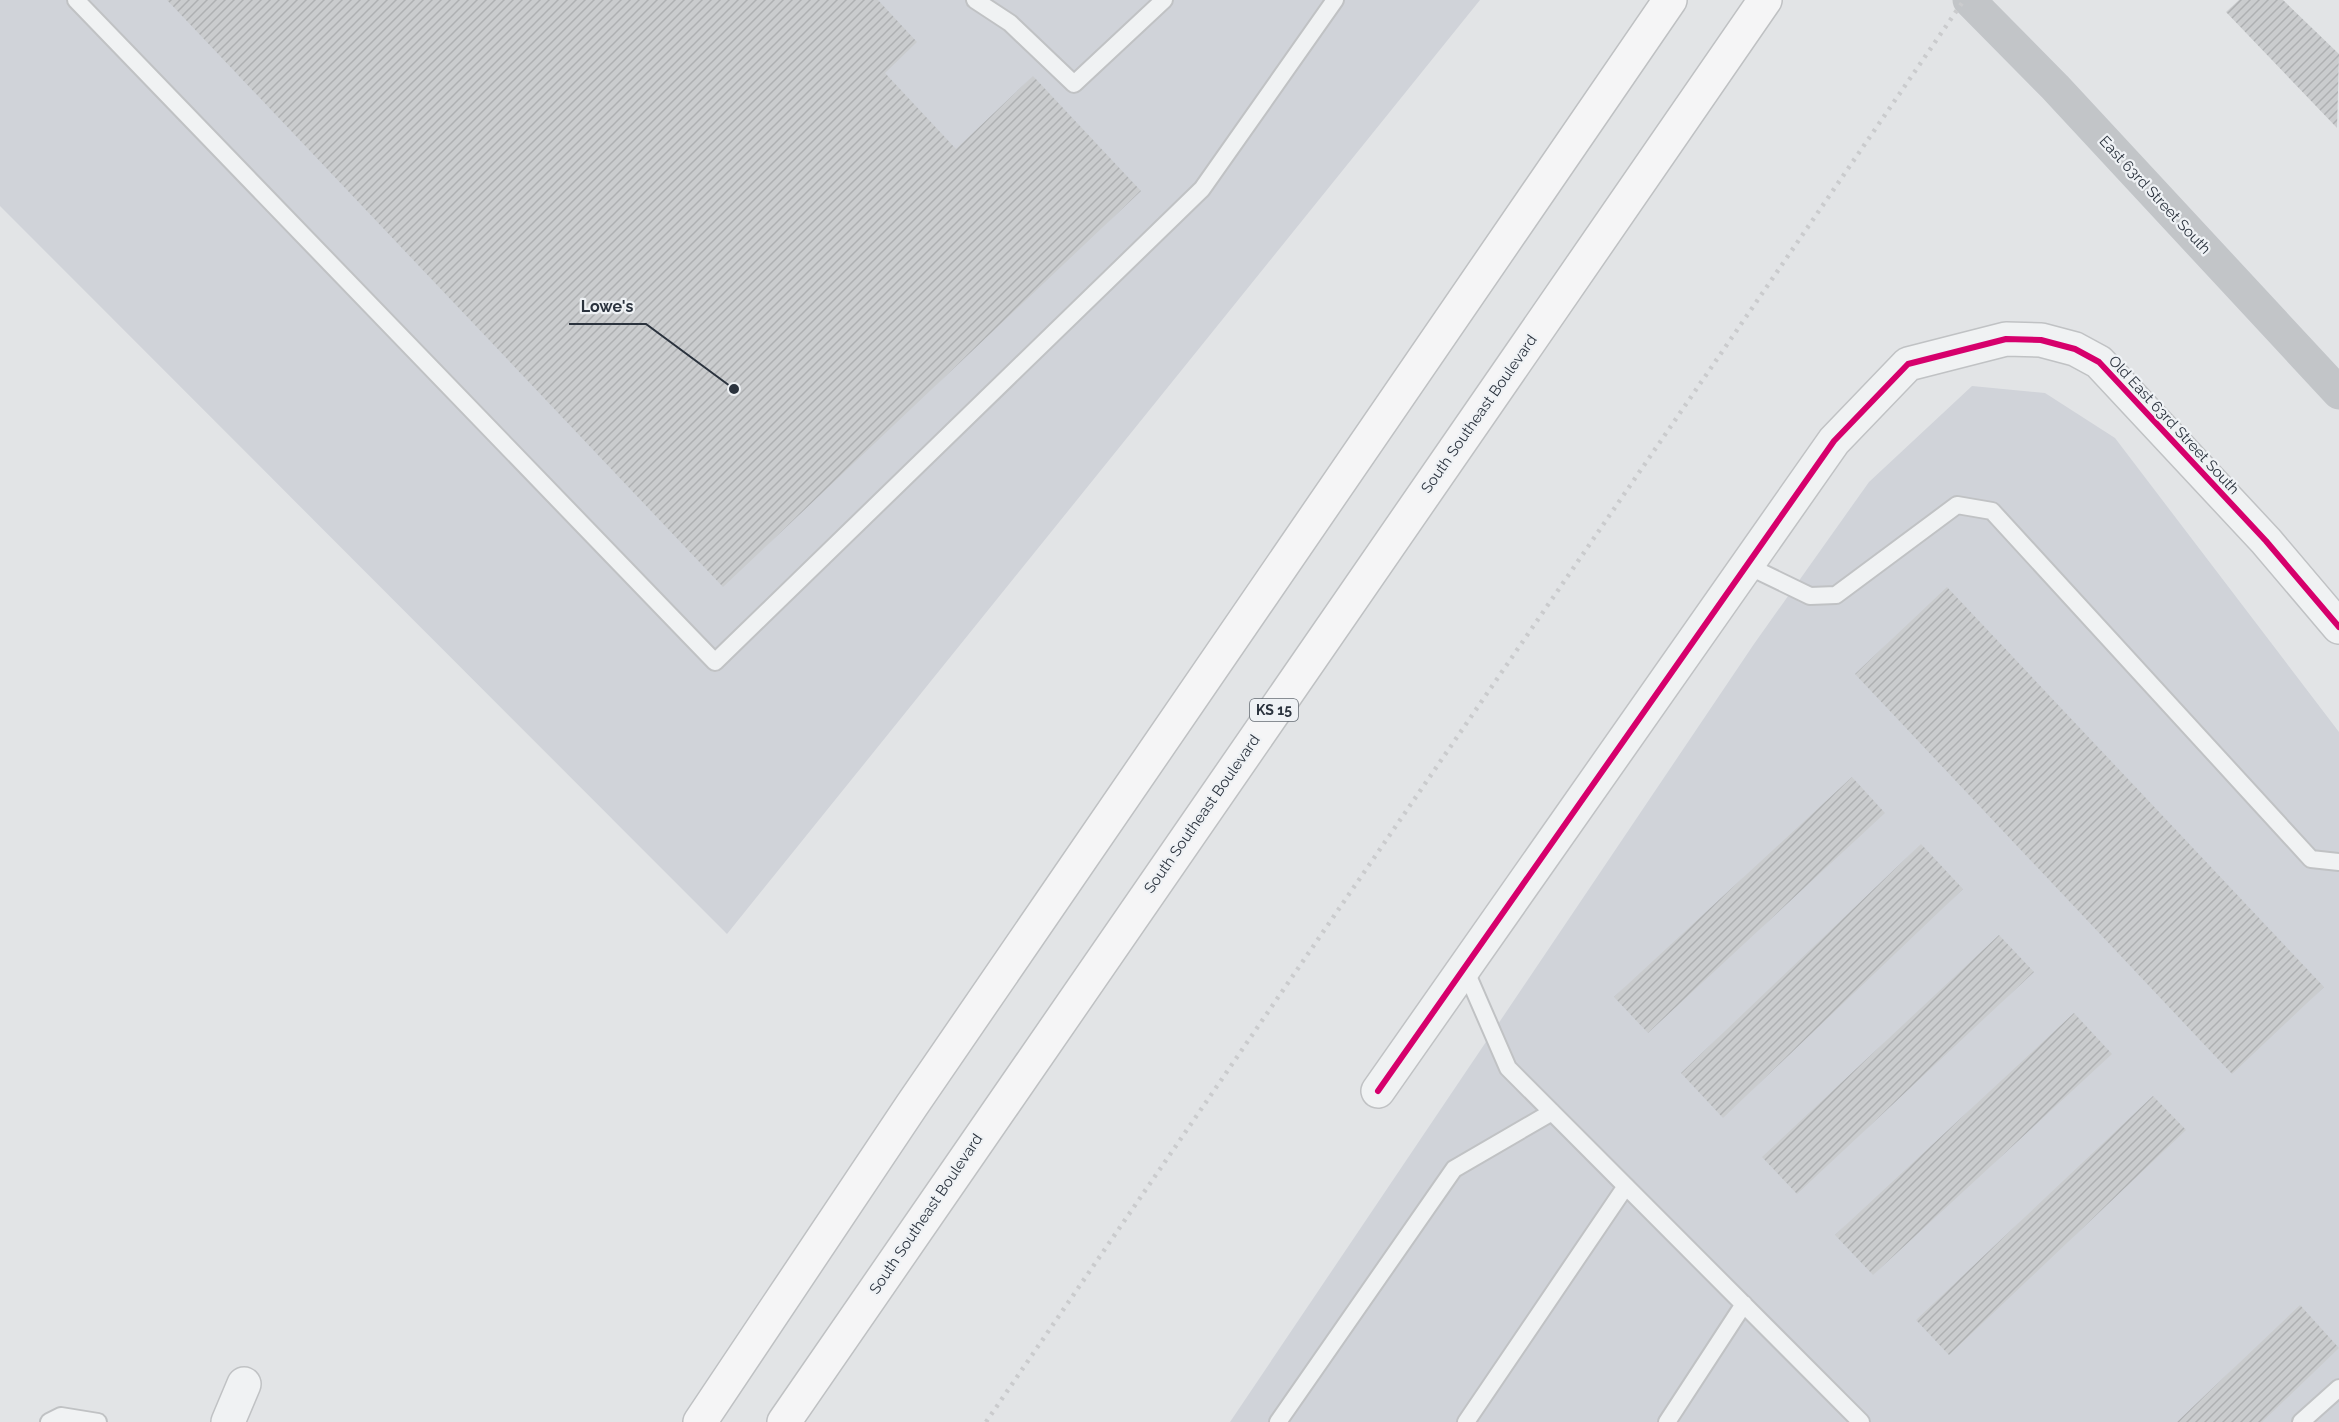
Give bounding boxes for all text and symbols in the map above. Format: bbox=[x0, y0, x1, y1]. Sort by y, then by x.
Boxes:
street label: East 63rd Street South bbox=[2096, 132, 2214, 258]
callout: Lowe's bbox=[569, 290, 646, 324]
text: Lowe's bbox=[581, 297, 633, 316]
street label: South Southeast Boulevard bbox=[1417, 331, 1541, 497]
street label: Old East 63rd Street South bbox=[2105, 352, 2243, 498]
road number: KS 15 bbox=[1250, 699, 1298, 721]
street label: South Southeast Boulevard bbox=[1140, 731, 1264, 897]
street label: South Southeast Boulevard bbox=[866, 1131, 986, 1297]

